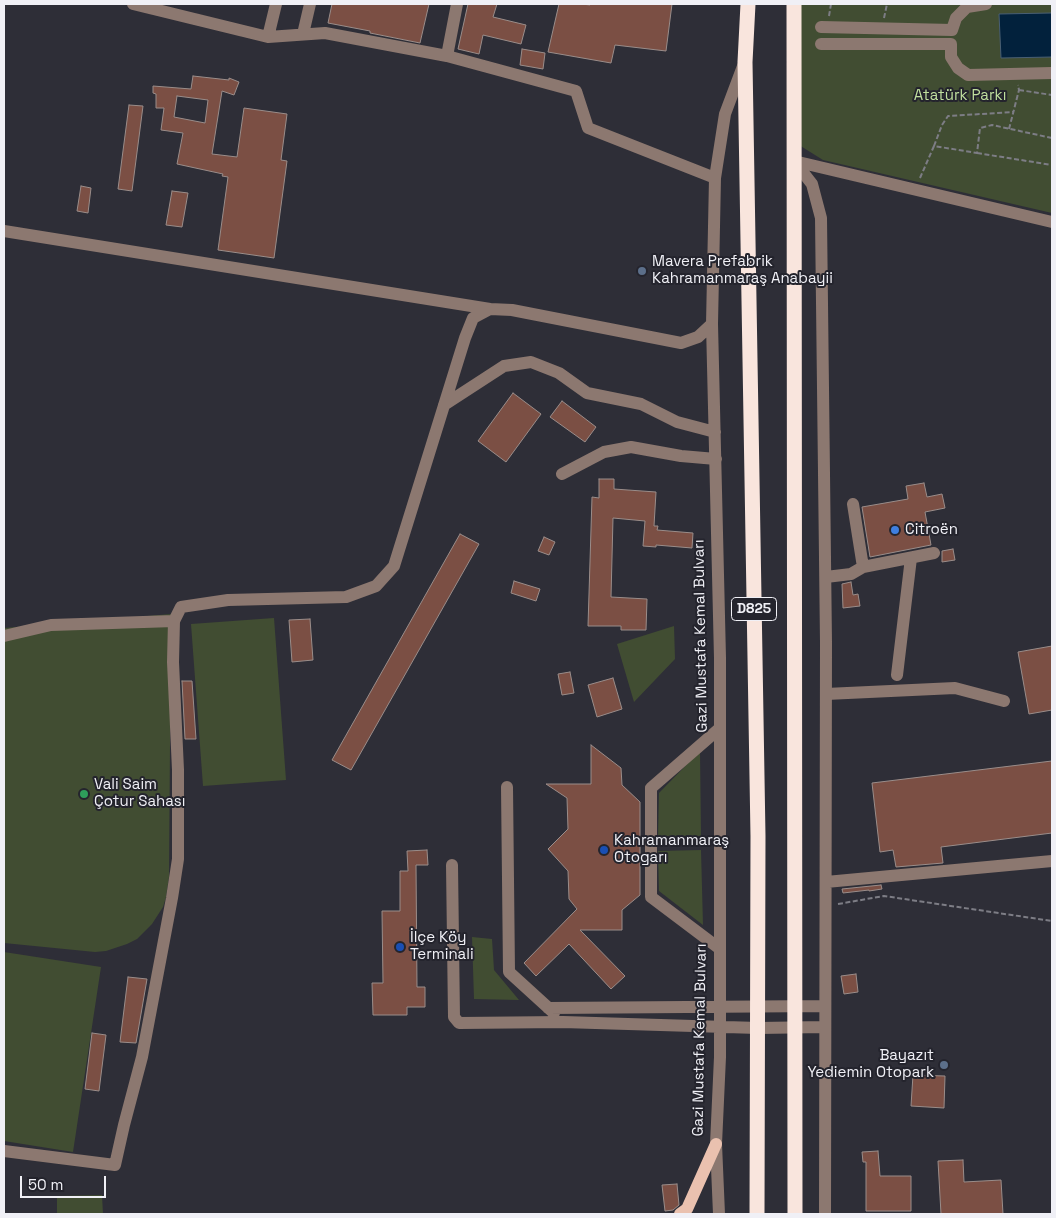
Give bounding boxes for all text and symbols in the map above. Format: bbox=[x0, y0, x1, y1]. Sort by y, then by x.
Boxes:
park label: Atatürk Parkı bbox=[914, 87, 1006, 105]
place label: Mavera Prefabrik Kahramanmaraş Anabayii bbox=[652, 253, 833, 288]
marker: Mavera Prefabrik Kahramanmaraş Anabayii bbox=[636, 265, 648, 277]
place label: Citroën bbox=[905, 521, 958, 539]
marker: Citroën bbox=[889, 524, 901, 536]
street label: Gazi Mustafa Kemal Bulvarı bbox=[690, 539, 712, 733]
road number: D825 bbox=[732, 598, 776, 620]
place label: Vali Saim Çotur Sahası bbox=[94, 776, 185, 811]
marker: Vali Saim Çotur Sahası bbox=[78, 788, 90, 800]
place label: Kahramanmaraş Otogarı bbox=[614, 832, 729, 867]
marker: Kahramanmaraş Otogarı bbox=[598, 844, 610, 856]
place label: İlçe Köy Terminali bbox=[410, 929, 474, 964]
marker: İlçe Köy Terminali bbox=[394, 941, 406, 953]
street label: Gazi Mustafa Kemal Bulvarı bbox=[689, 943, 711, 1137]
place label: Bayazıt Yediemin Otopark bbox=[807, 1047, 934, 1082]
marker: Bayazıt Yediemin Otopark bbox=[938, 1059, 950, 1071]
scale bar bbox=[22, 1166, 109, 1198]
text: 50 m bbox=[28, 1175, 63, 1194]

